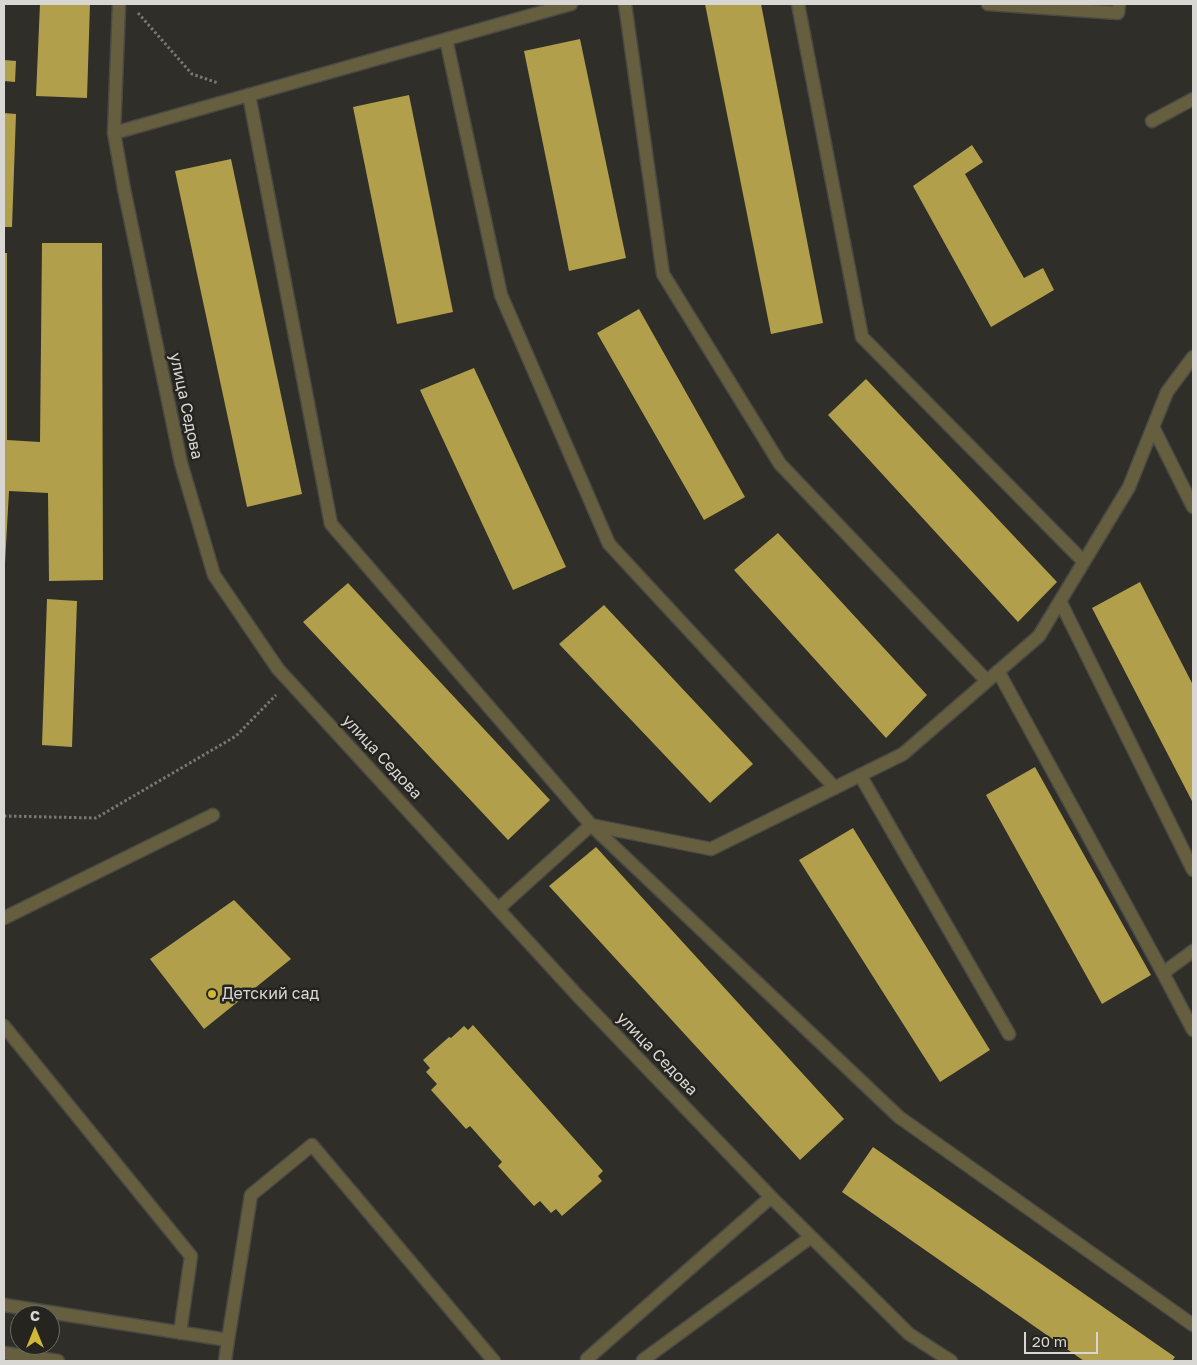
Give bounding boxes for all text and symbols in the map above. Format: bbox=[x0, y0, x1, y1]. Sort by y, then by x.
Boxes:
street label: улица Седова bbox=[165, 351, 207, 461]
street label: улица Седова bbox=[338, 711, 426, 803]
place label: Детский сад bbox=[222, 984, 319, 1004]
marker: Детский сад bbox=[206, 988, 218, 1000]
street label: улица Седова bbox=[612, 1008, 702, 1100]
north arrow bbox=[10, 1305, 60, 1355]
text: С bbox=[30, 1307, 40, 1324]
scale bar bbox=[1027, 1322, 1101, 1354]
text: 20 m bbox=[1032, 1332, 1067, 1350]

